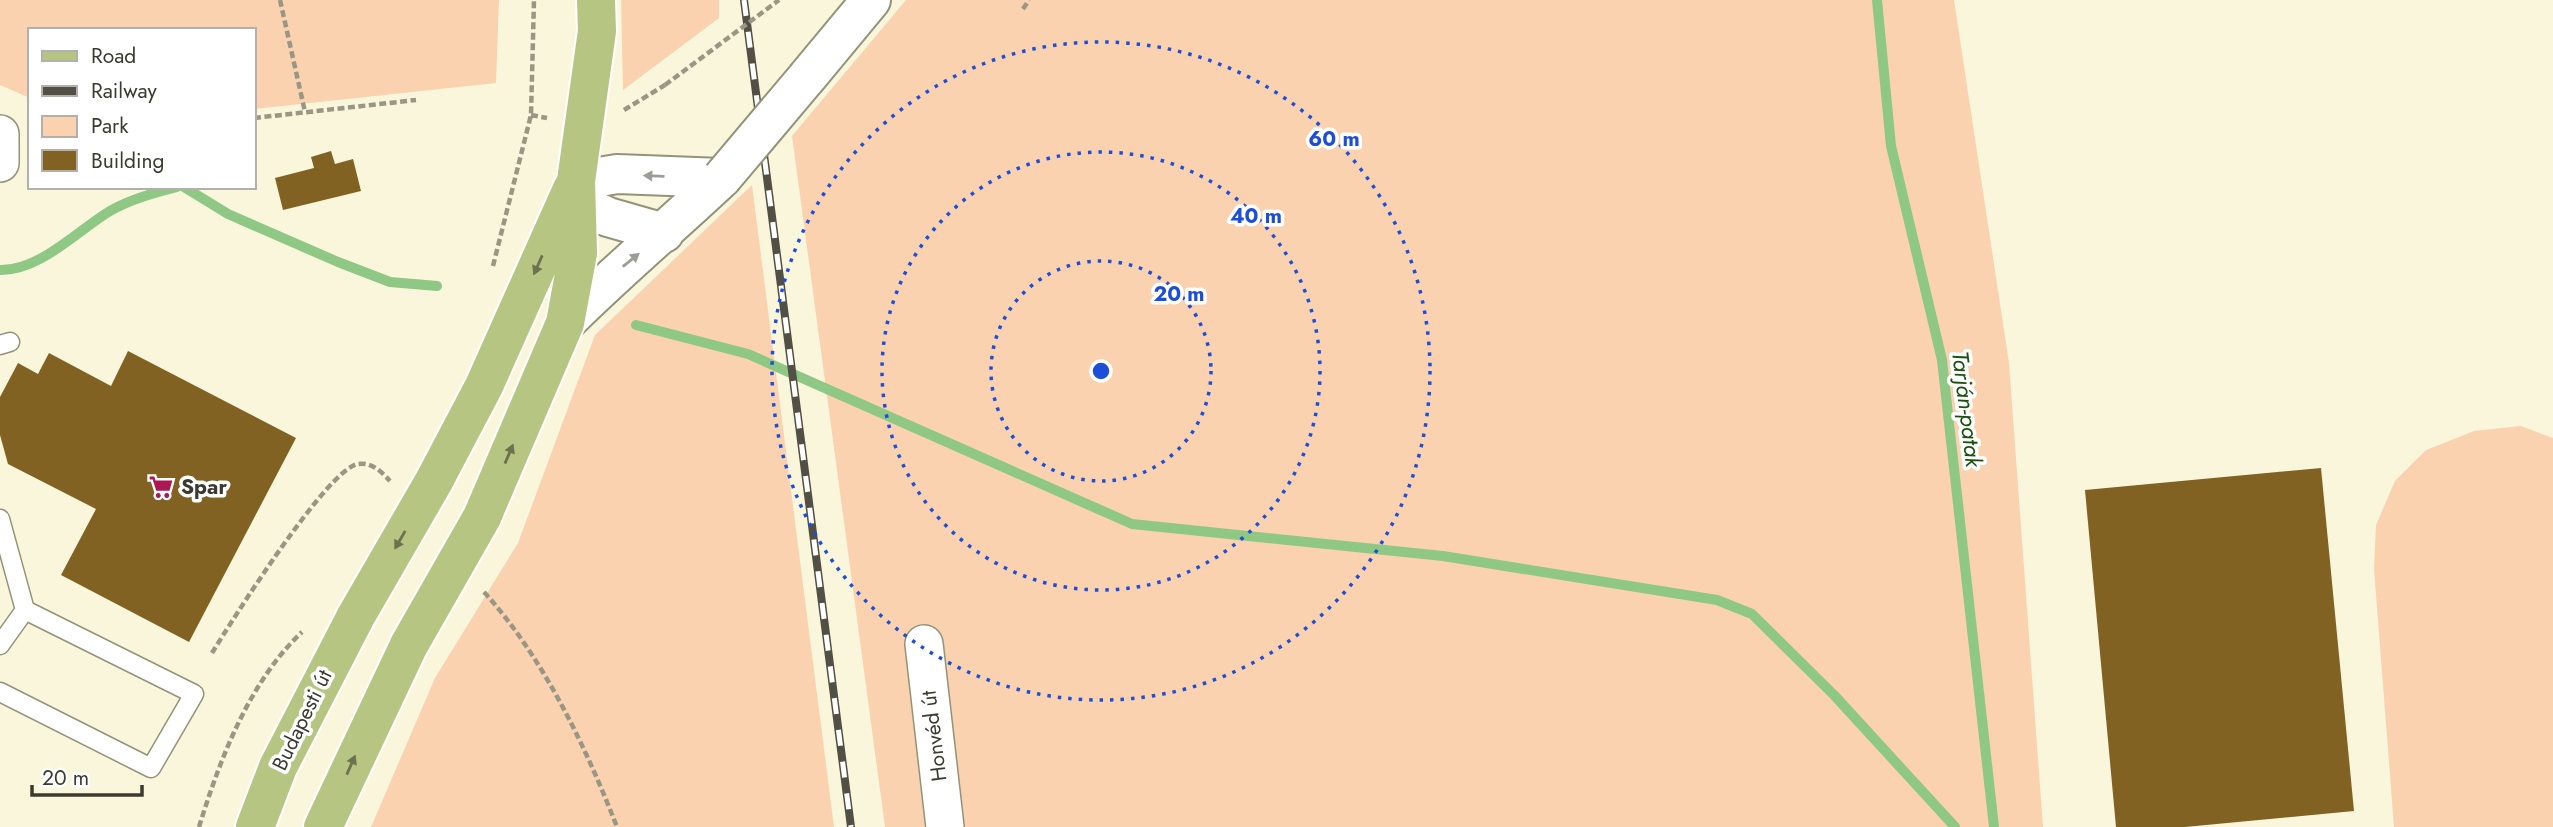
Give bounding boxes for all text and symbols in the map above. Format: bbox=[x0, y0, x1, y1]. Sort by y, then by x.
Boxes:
legend bbox=[28, 28, 256, 189]
text: Road bbox=[91, 41, 136, 71]
text: Railway bbox=[91, 76, 157, 106]
text: Park bbox=[91, 111, 129, 141]
text: 60 m bbox=[1308, 124, 1360, 154]
text: Building bbox=[91, 146, 164, 176]
one-way arrow bbox=[642, 170, 664, 181]
text: 40 m bbox=[1230, 201, 1282, 231]
one-way arrow bbox=[621, 252, 639, 267]
one-way arrow bbox=[532, 255, 544, 275]
text: 20 m bbox=[1153, 279, 1205, 309]
water label: Tarján-patak bbox=[1943, 349, 1991, 470]
centre of rings bbox=[1089, 359, 1113, 383]
one-way arrow bbox=[503, 444, 515, 464]
place label: Spar bbox=[181, 472, 227, 502]
supermarket icon: Spar bbox=[147, 473, 175, 501]
one-way arrow bbox=[394, 530, 406, 550]
street label: Budapesti út bbox=[265, 664, 339, 776]
street label: Honvéd út bbox=[914, 689, 954, 783]
scale bar bbox=[32, 754, 142, 798]
one-way arrow bbox=[346, 754, 357, 775]
text: 20 m bbox=[42, 763, 89, 793]

